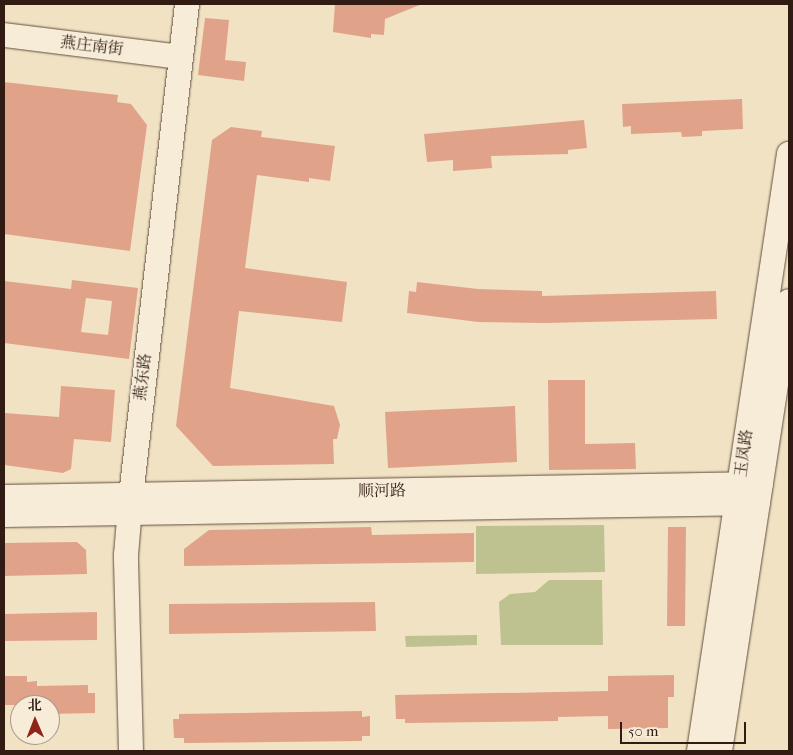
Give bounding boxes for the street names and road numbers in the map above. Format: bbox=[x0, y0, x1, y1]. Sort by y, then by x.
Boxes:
street label: 燕庄南街 bbox=[59, 33, 125, 59]
street label: 燕东路 bbox=[131, 352, 155, 402]
street label: 玉凤路 bbox=[731, 428, 757, 478]
street label: 顺河路 bbox=[358, 481, 406, 501]

